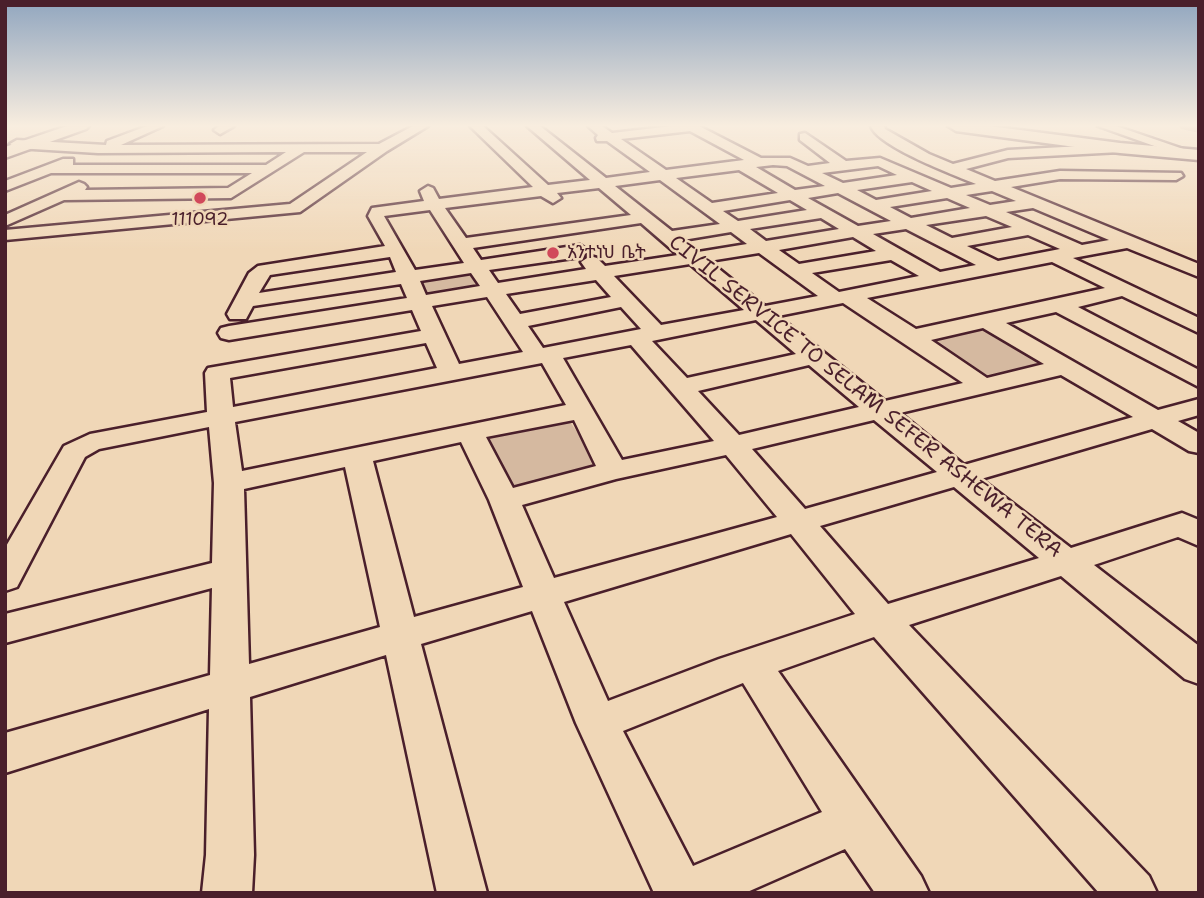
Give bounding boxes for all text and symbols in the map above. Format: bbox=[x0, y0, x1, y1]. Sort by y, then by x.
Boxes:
marker: 111092 bbox=[192, 190, 208, 206]
place label: 111092 bbox=[171, 209, 229, 231]
street label: CIVIL SERVICE TO SELAM SEFER ASHEWA TERA bbox=[663, 230, 1067, 564]
place label: አንተነህ ቤት bbox=[567, 242, 646, 264]
marker: አንተነህ ቤት bbox=[545, 245, 561, 261]

